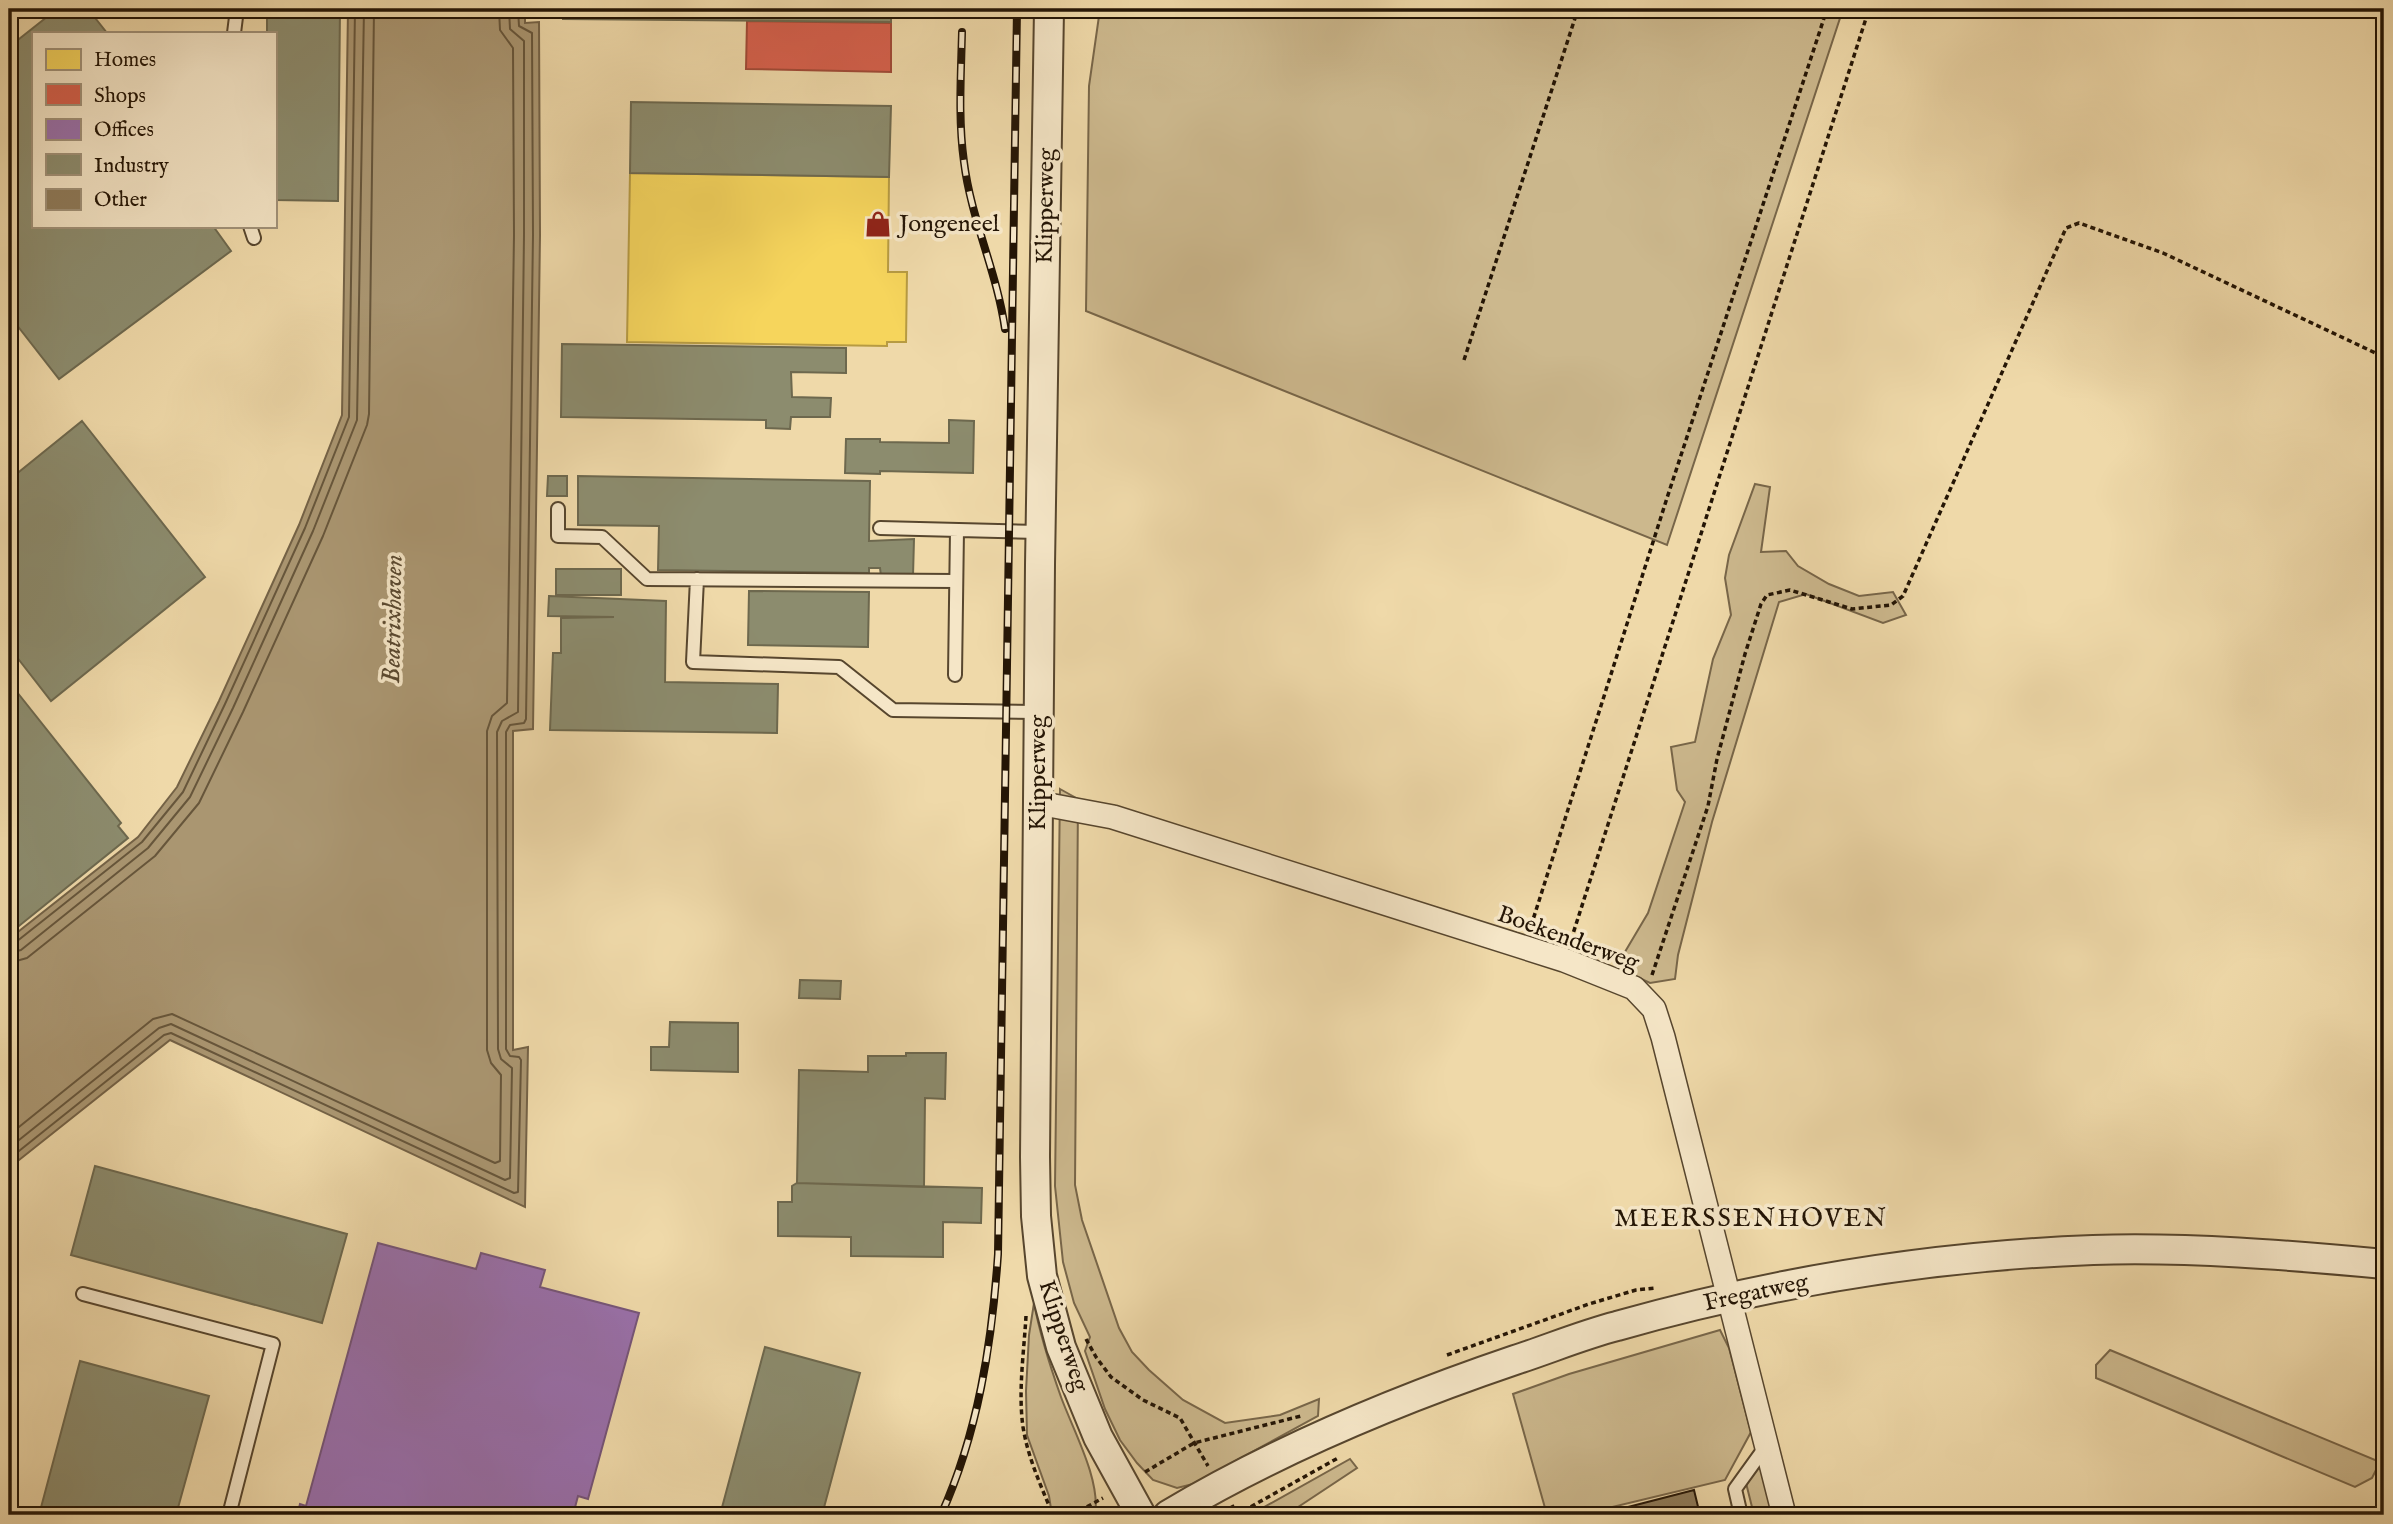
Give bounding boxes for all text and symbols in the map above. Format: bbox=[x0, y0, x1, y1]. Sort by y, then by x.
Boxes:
legend bbox=[32, 32, 276, 228]
text: Homes bbox=[94, 47, 156, 74]
text: Shops bbox=[94, 83, 146, 110]
text: Offices bbox=[94, 117, 154, 144]
street label: Klipperweg bbox=[1029, 147, 1063, 264]
text: Industry bbox=[94, 153, 170, 180]
text: Other bbox=[94, 187, 147, 214]
shop icon: Jongeneel bbox=[863, 209, 893, 239]
place label: Jongeneel bbox=[896, 209, 1000, 240]
water label: Beatrixhaven bbox=[375, 554, 411, 684]
street label: Klipperweg bbox=[1023, 714, 1054, 831]
street label: Boekenderweg bbox=[1493, 899, 1644, 979]
district label: MEERSSENHOVEN bbox=[1614, 1202, 1888, 1235]
street label: Fregatweg bbox=[1701, 1267, 1812, 1319]
street label: Klipperweg bbox=[1030, 1276, 1096, 1397]

